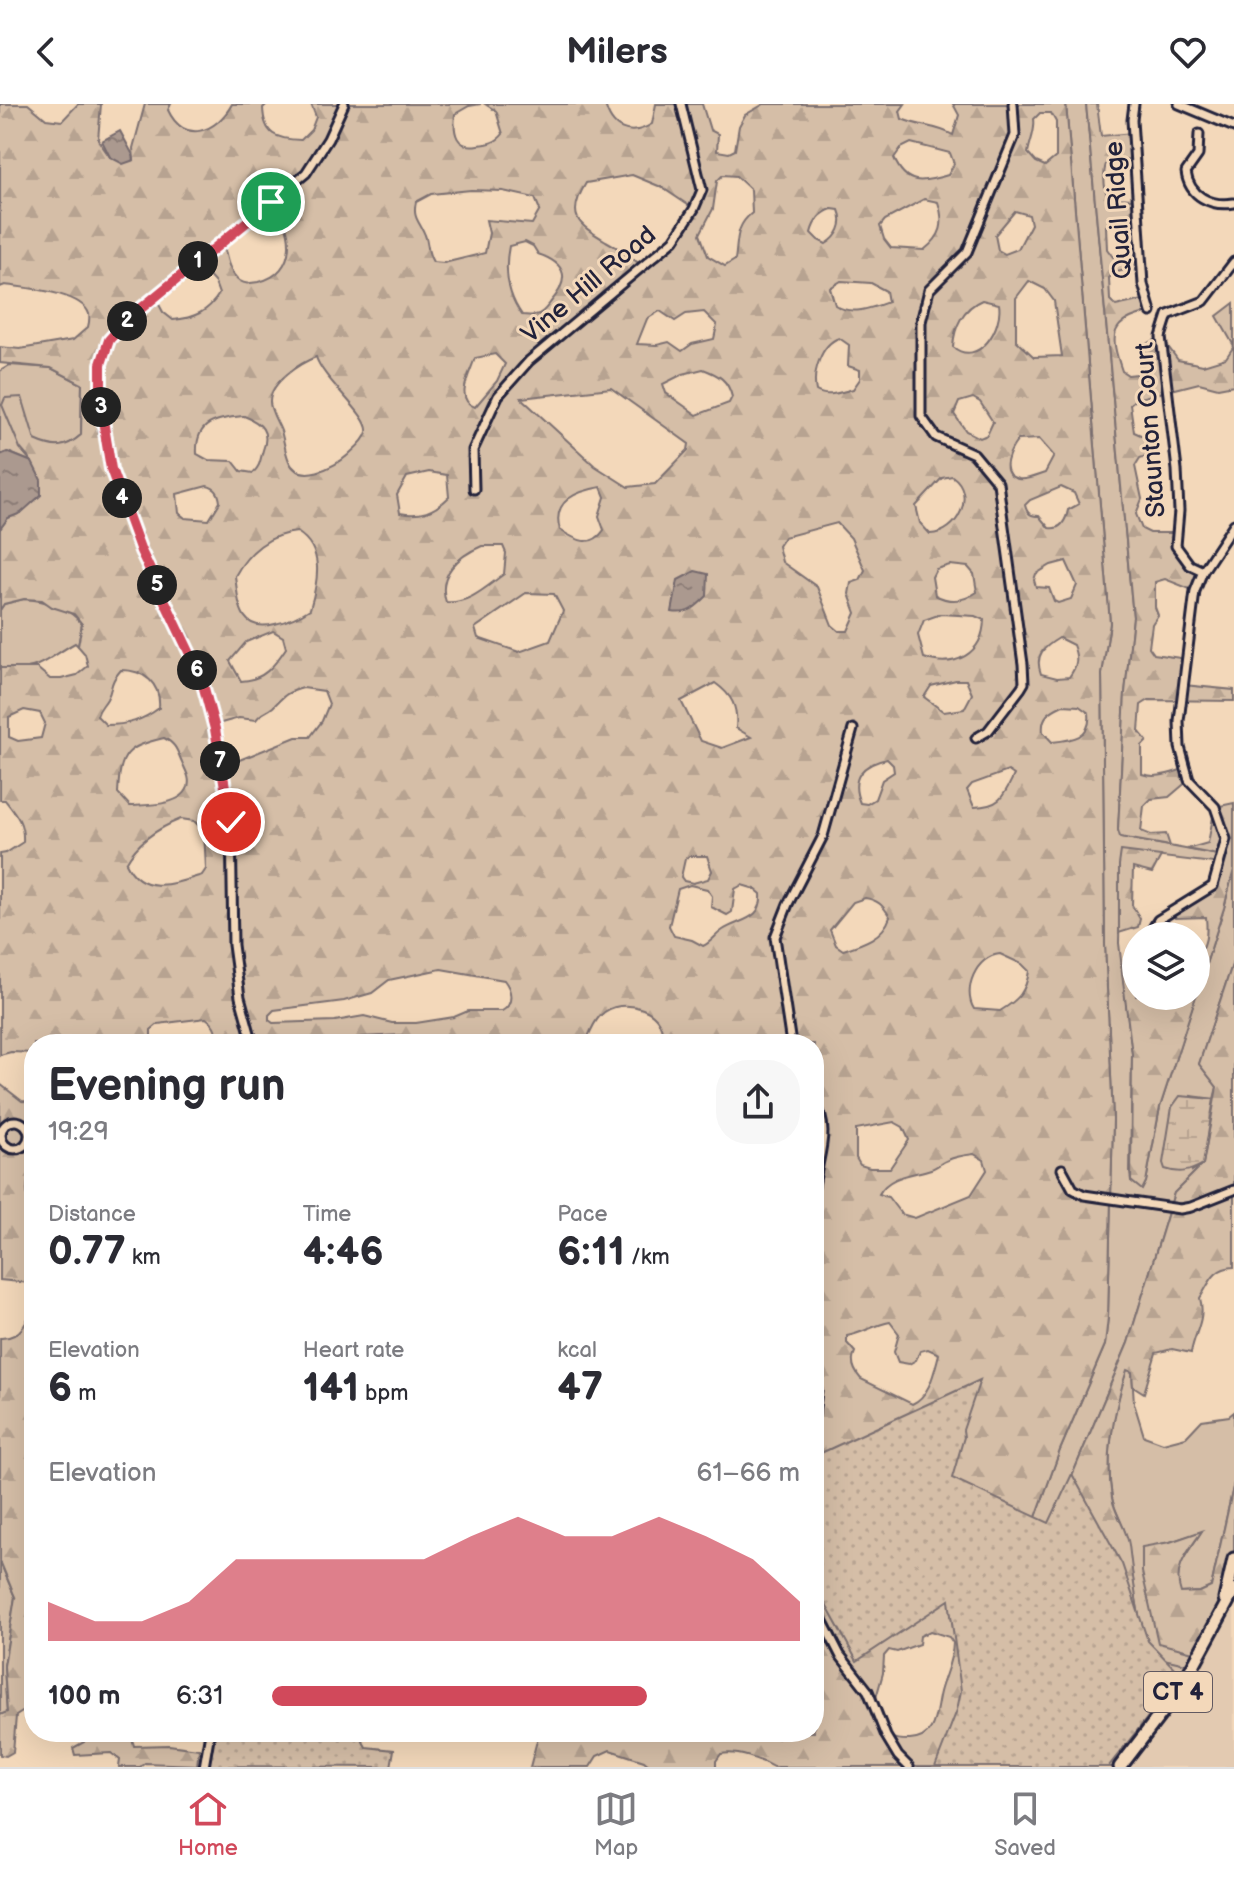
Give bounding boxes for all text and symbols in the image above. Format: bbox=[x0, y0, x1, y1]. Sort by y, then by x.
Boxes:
icon: back bbox=[24, 30, 68, 74]
icon: heart bbox=[1166, 30, 1210, 74]
text: Milers bbox=[566, 31, 668, 74]
street label: Quail Ridge bbox=[1099, 140, 1139, 280]
pin bbox=[237, 168, 305, 236]
icon: arrive bbox=[249, 180, 293, 224]
street label: Vine Hill Road bbox=[516, 220, 662, 350]
pin: 1 bbox=[178, 241, 218, 281]
text: 1 bbox=[193, 247, 203, 274]
pin: 2 bbox=[107, 301, 147, 341]
text: 2 bbox=[120, 307, 134, 334]
street label: Staunton Court bbox=[1129, 341, 1173, 519]
pin: 3 bbox=[81, 387, 121, 427]
text: 3 bbox=[95, 393, 107, 420]
pin: 4 bbox=[102, 478, 142, 518]
text: 4 bbox=[116, 484, 128, 511]
pin: 5 bbox=[137, 565, 177, 605]
text: 5 bbox=[151, 571, 163, 598]
pin: 6 bbox=[177, 650, 217, 690]
text: 6 bbox=[190, 656, 204, 683]
pin: 7 bbox=[200, 741, 240, 781]
text: 7 bbox=[214, 747, 226, 774]
pin bbox=[197, 788, 265, 856]
icon: check bbox=[209, 800, 253, 844]
map controls bbox=[1122, 922, 1210, 1010]
button: layers bbox=[1122, 922, 1210, 1010]
text: Evening run bbox=[48, 1060, 285, 1113]
button: share bbox=[716, 1060, 800, 1144]
text: 19:29 bbox=[48, 1117, 109, 1148]
text: Distance bbox=[48, 1201, 136, 1228]
text: Time bbox=[303, 1201, 351, 1228]
text: Pace bbox=[557, 1201, 608, 1228]
text: 0.77 bbox=[48, 1228, 126, 1276]
text: 4:46 bbox=[303, 1228, 384, 1276]
text: 6:11 bbox=[557, 1228, 625, 1276]
text: km bbox=[126, 1244, 161, 1271]
text: /km bbox=[625, 1244, 670, 1271]
text: Elevation bbox=[48, 1337, 140, 1364]
text: Heart rate bbox=[303, 1337, 404, 1364]
text: kcal bbox=[557, 1337, 597, 1364]
text: 6 bbox=[48, 1364, 72, 1412]
text: 141 bbox=[303, 1364, 359, 1412]
text: 47 bbox=[557, 1364, 603, 1412]
text: m bbox=[72, 1380, 96, 1407]
text: bpm bbox=[359, 1380, 408, 1407]
text: Elevation bbox=[48, 1458, 156, 1489]
text: 61–66 m bbox=[697, 1458, 800, 1489]
road number: CT 4 bbox=[1144, 1672, 1212, 1712]
text: 100 m bbox=[48, 1681, 121, 1712]
text: 6:31 bbox=[176, 1681, 223, 1712]
tab: Home bbox=[178, 1787, 238, 1862]
tab: Map bbox=[594, 1787, 638, 1862]
tab: Saved bbox=[994, 1787, 1056, 1862]

